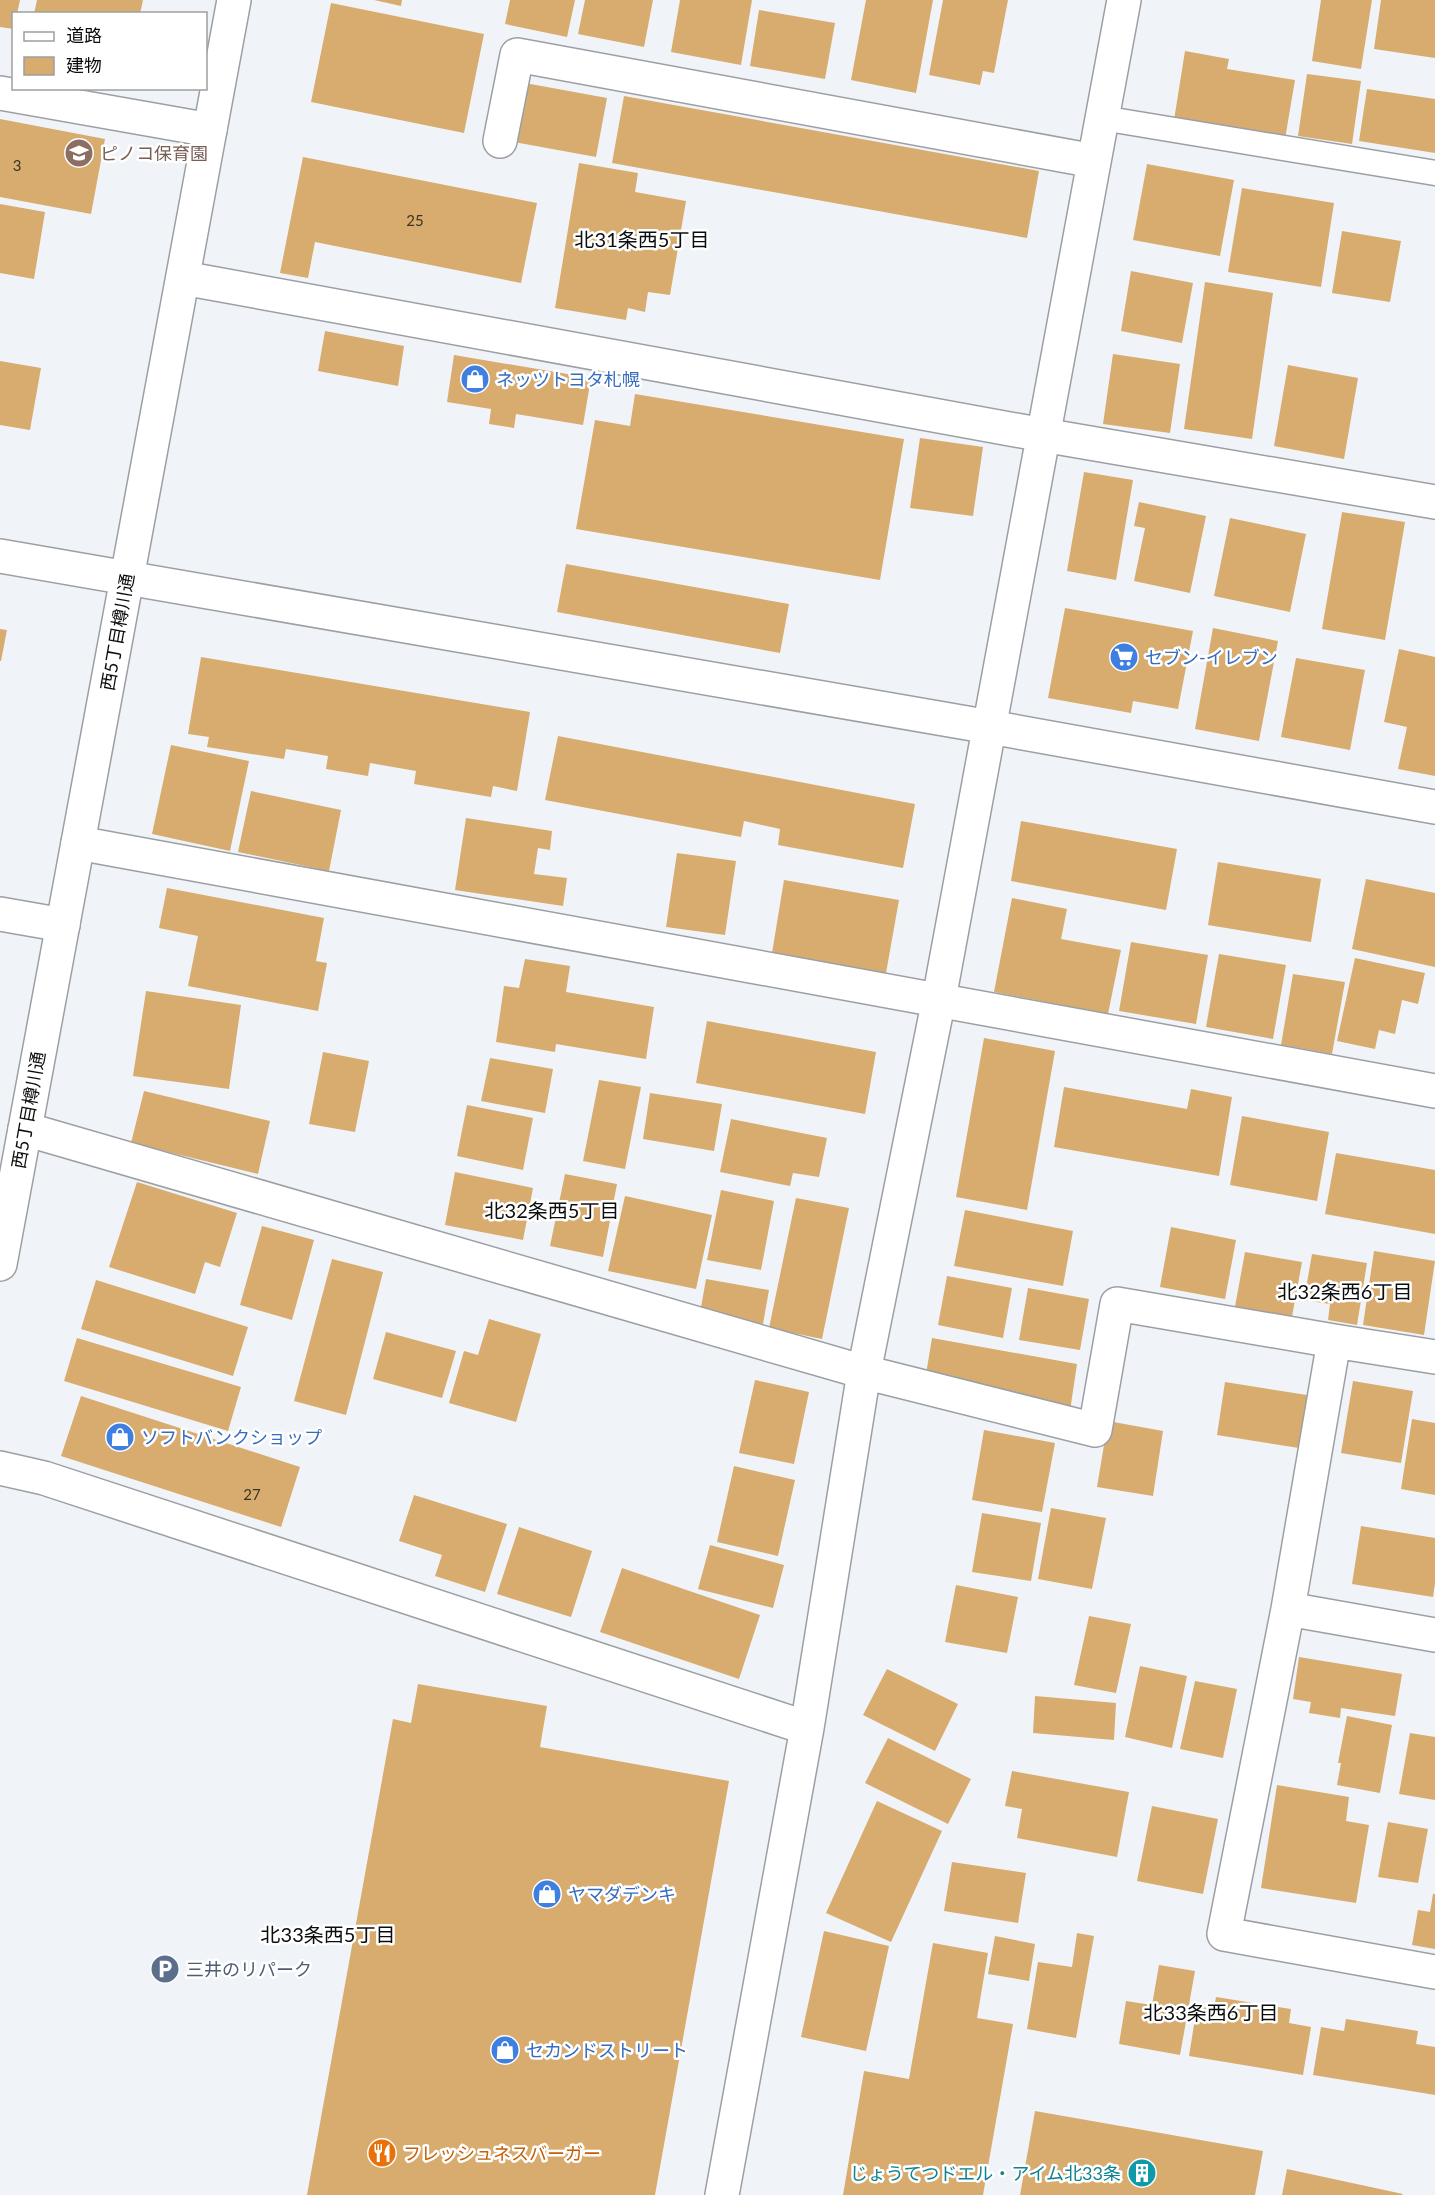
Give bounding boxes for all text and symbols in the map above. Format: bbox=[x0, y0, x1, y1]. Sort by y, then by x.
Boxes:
legend bbox=[12, 12, 207, 90]
text: 道路 bbox=[66, 24, 102, 46]
text: 建物 bbox=[66, 54, 102, 76]
school or university icon: ピノコ保育園 bbox=[63, 137, 95, 169]
place label: ピノコ保育園 bbox=[100, 142, 208, 164]
house number: 3 bbox=[13, 156, 21, 174]
house number: 25 bbox=[406, 211, 424, 229]
district label: 北31条西5丁目 bbox=[575, 227, 709, 251]
shop icon: ネッツトヨタ札幌 bbox=[459, 363, 491, 395]
place label: ネッツトヨタ札幌 bbox=[496, 368, 640, 390]
street label: 西5丁目樽川通 bbox=[96, 572, 138, 692]
supermarket icon: セブン-イレブン bbox=[1108, 641, 1140, 673]
place label: セブン-イレブン bbox=[1145, 646, 1278, 668]
street label: 西5丁目樽川通 bbox=[7, 1050, 49, 1170]
district label: 北32条西5丁目 bbox=[485, 1198, 619, 1222]
district label: 北32条西6丁目 bbox=[1278, 1279, 1412, 1303]
shop icon: ソフトバンクショップ bbox=[104, 1421, 136, 1453]
place label: ソフトバンクショップ bbox=[141, 1426, 322, 1448]
house number: 27 bbox=[243, 1485, 261, 1503]
shop icon: ヤマダデンキ bbox=[531, 1878, 563, 1910]
place label: ヤマダデンキ bbox=[568, 1883, 676, 1905]
district label: 北33条西5丁目 bbox=[261, 1922, 395, 1946]
parking icon: 三井のリパーク bbox=[149, 1953, 181, 1985]
place label: 三井のリパーク bbox=[186, 1958, 312, 1980]
district label: 北33条西6丁目 bbox=[1144, 2000, 1278, 2024]
shop icon: セカンドストリート bbox=[489, 2034, 521, 2066]
place label: セカンドストリート bbox=[526, 2039, 688, 2061]
restaurant icon: フレッシュネスバーガー bbox=[366, 2137, 398, 2169]
place label: フレッシュネスバーガー bbox=[403, 2142, 601, 2164]
building icon: じょうてつドエル・アイム北33条 bbox=[1126, 2157, 1158, 2189]
place label: じょうてつドエル・アイム北33条 bbox=[850, 2162, 1121, 2184]

